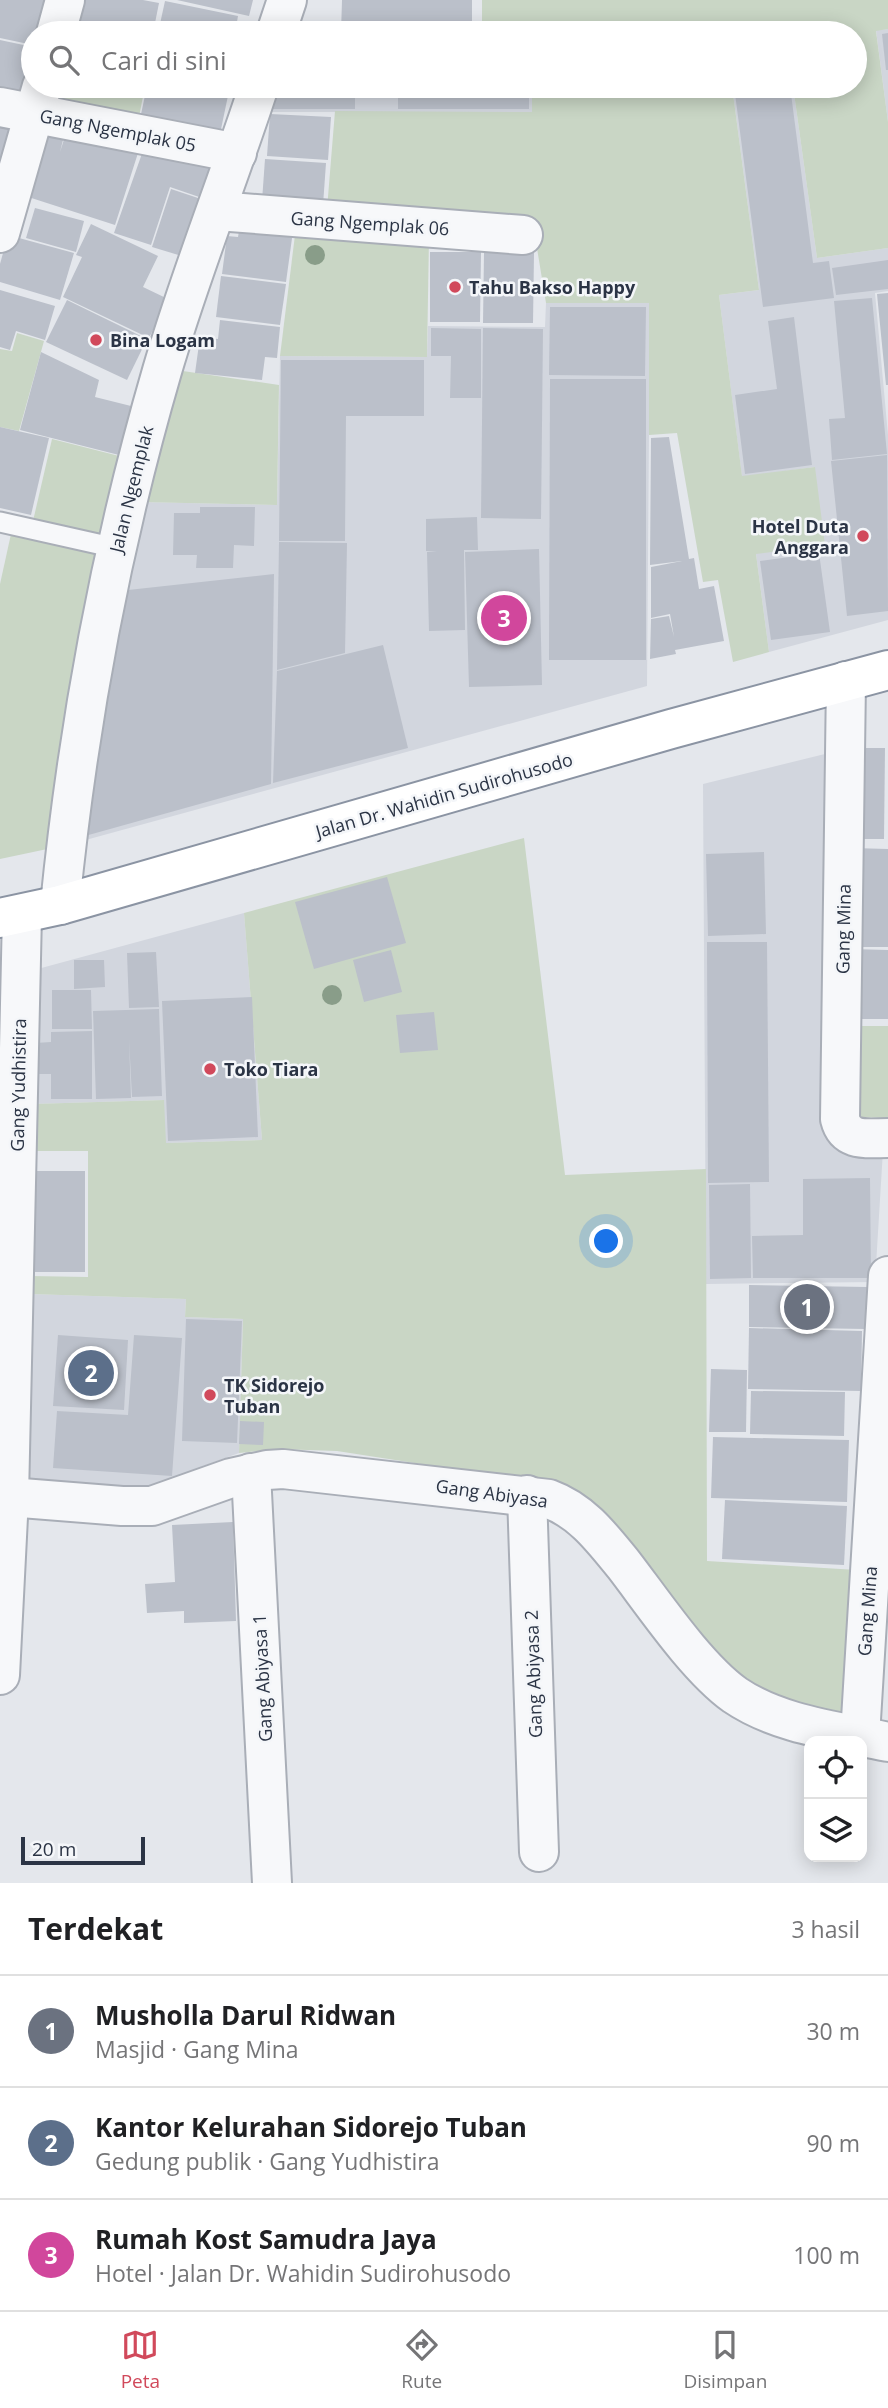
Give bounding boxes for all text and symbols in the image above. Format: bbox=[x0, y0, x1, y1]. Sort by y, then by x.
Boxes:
search box bbox=[21, 21, 867, 98]
icon: search bbox=[45, 41, 83, 79]
text: Cari di sini bbox=[101, 42, 226, 78]
street label: Gang Ngemplak 05 bbox=[38, 103, 198, 157]
street label: Gang Ngemplak 06 bbox=[290, 205, 450, 241]
place label: Tahu Bakso Happy bbox=[469, 275, 636, 299]
marker: Tahu Bakso Happy bbox=[447, 279, 463, 295]
place label: Bina Logam bbox=[110, 328, 215, 352]
marker: Bina Logam bbox=[88, 332, 104, 348]
street label: Jalan Ngemplak bbox=[103, 422, 159, 557]
place label: Hotel Duta Anggara bbox=[752, 514, 849, 559]
marker: Hotel Duta Anggara bbox=[855, 528, 871, 544]
pin: 3 bbox=[481, 592, 527, 644]
street label: Jalan Dr. Wahidin Sudirohusodo bbox=[311, 747, 575, 844]
street label: Gang Mina bbox=[830, 884, 856, 974]
street label: Gang Yudhistira bbox=[5, 1018, 31, 1152]
place label: Toko Tiara bbox=[224, 1057, 318, 1081]
marker: Toko Tiara bbox=[202, 1061, 218, 1077]
your location bbox=[589, 1224, 623, 1258]
pin: 1 bbox=[784, 1281, 830, 1333]
pin: 2 bbox=[68, 1347, 114, 1399]
place label: TK Sidorejo Tuban bbox=[224, 1373, 324, 1418]
marker: TK Sidorejo Tuban bbox=[202, 1387, 218, 1403]
street label: Gang Abiyasa bbox=[434, 1473, 550, 1513]
street label: Gang Mina bbox=[852, 1565, 882, 1657]
street label: Gang Abiyasa 2 bbox=[519, 1610, 547, 1738]
street label: Gang Abiyasa 1 bbox=[247, 1613, 277, 1743]
map controls bbox=[804, 1736, 867, 1862]
button: locate bbox=[804, 1736, 867, 1799]
button: layers bbox=[804, 1799, 867, 1862]
scale bar bbox=[21, 1834, 145, 1866]
text: 20 m bbox=[32, 1836, 76, 1862]
text: Terdekat bbox=[28, 1908, 163, 1949]
text: 3 hasil bbox=[791, 1913, 860, 1945]
text: Musholla Darul Ridwan bbox=[95, 1997, 396, 2033]
text: 1 bbox=[44, 2015, 58, 2047]
text: 30 m bbox=[806, 2015, 860, 2047]
text: Masjid · Gang Mina bbox=[95, 2033, 299, 2065]
text: Kantor Kelurahan Sidorejo Tuban bbox=[95, 2109, 527, 2145]
text: 2 bbox=[44, 2127, 58, 2159]
text: 90 m bbox=[806, 2127, 860, 2159]
text: Gedung publik · Gang Yudhistira bbox=[95, 2145, 439, 2177]
text: Rumah Kost Samudra Jaya bbox=[95, 2221, 437, 2257]
text: 3 bbox=[44, 2239, 58, 2271]
text: 100 m bbox=[793, 2239, 860, 2271]
text: Hotel · Jalan Dr. Wahidin Sudirohusodo bbox=[95, 2257, 511, 2289]
tab: Peta bbox=[121, 2326, 160, 2394]
tab: Rute bbox=[401, 2326, 442, 2394]
tab: Disimpan bbox=[683, 2326, 767, 2394]

